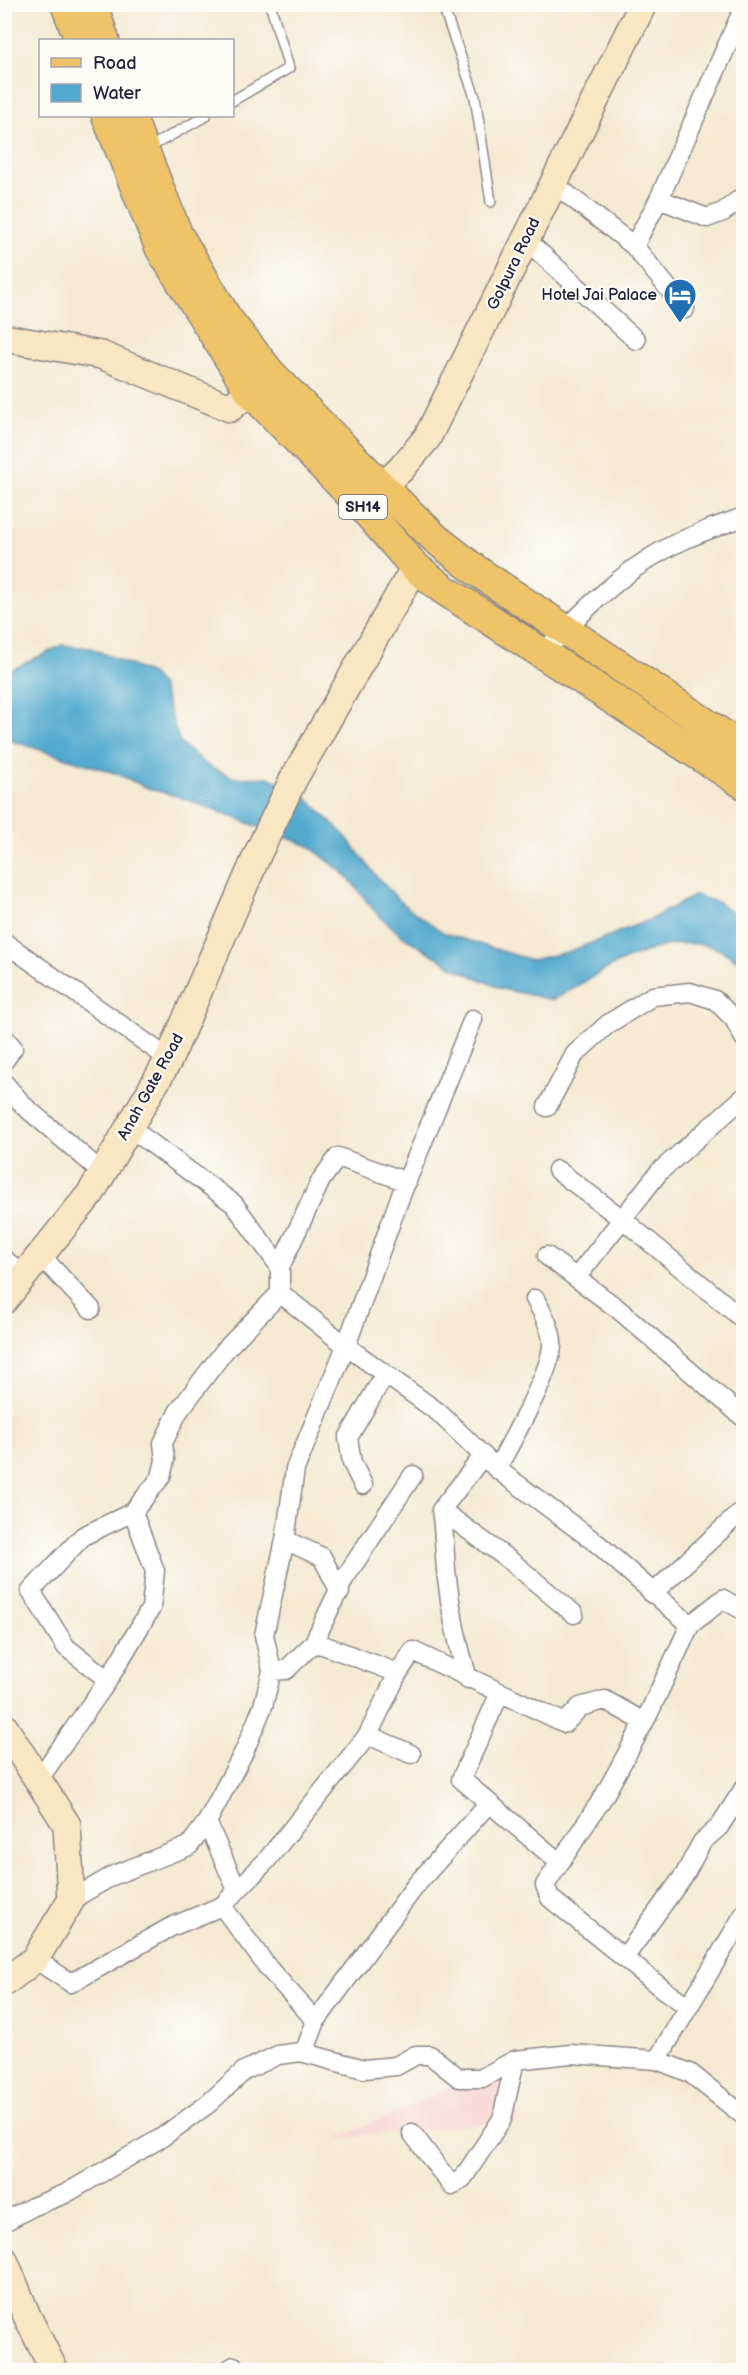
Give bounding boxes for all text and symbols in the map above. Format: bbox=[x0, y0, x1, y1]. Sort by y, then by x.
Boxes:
legend bbox=[39, 39, 234, 117]
text: Road bbox=[93, 53, 137, 74]
text: Water bbox=[93, 83, 141, 104]
street label: Golpura Road bbox=[483, 215, 545, 313]
hotel icon: Hotel Jai Palace bbox=[662, 277, 698, 324]
place label: Hotel Jai Palace bbox=[541, 286, 658, 305]
road number: SH14 bbox=[339, 495, 387, 519]
street label: Anah Gate Road bbox=[114, 1030, 188, 1144]

